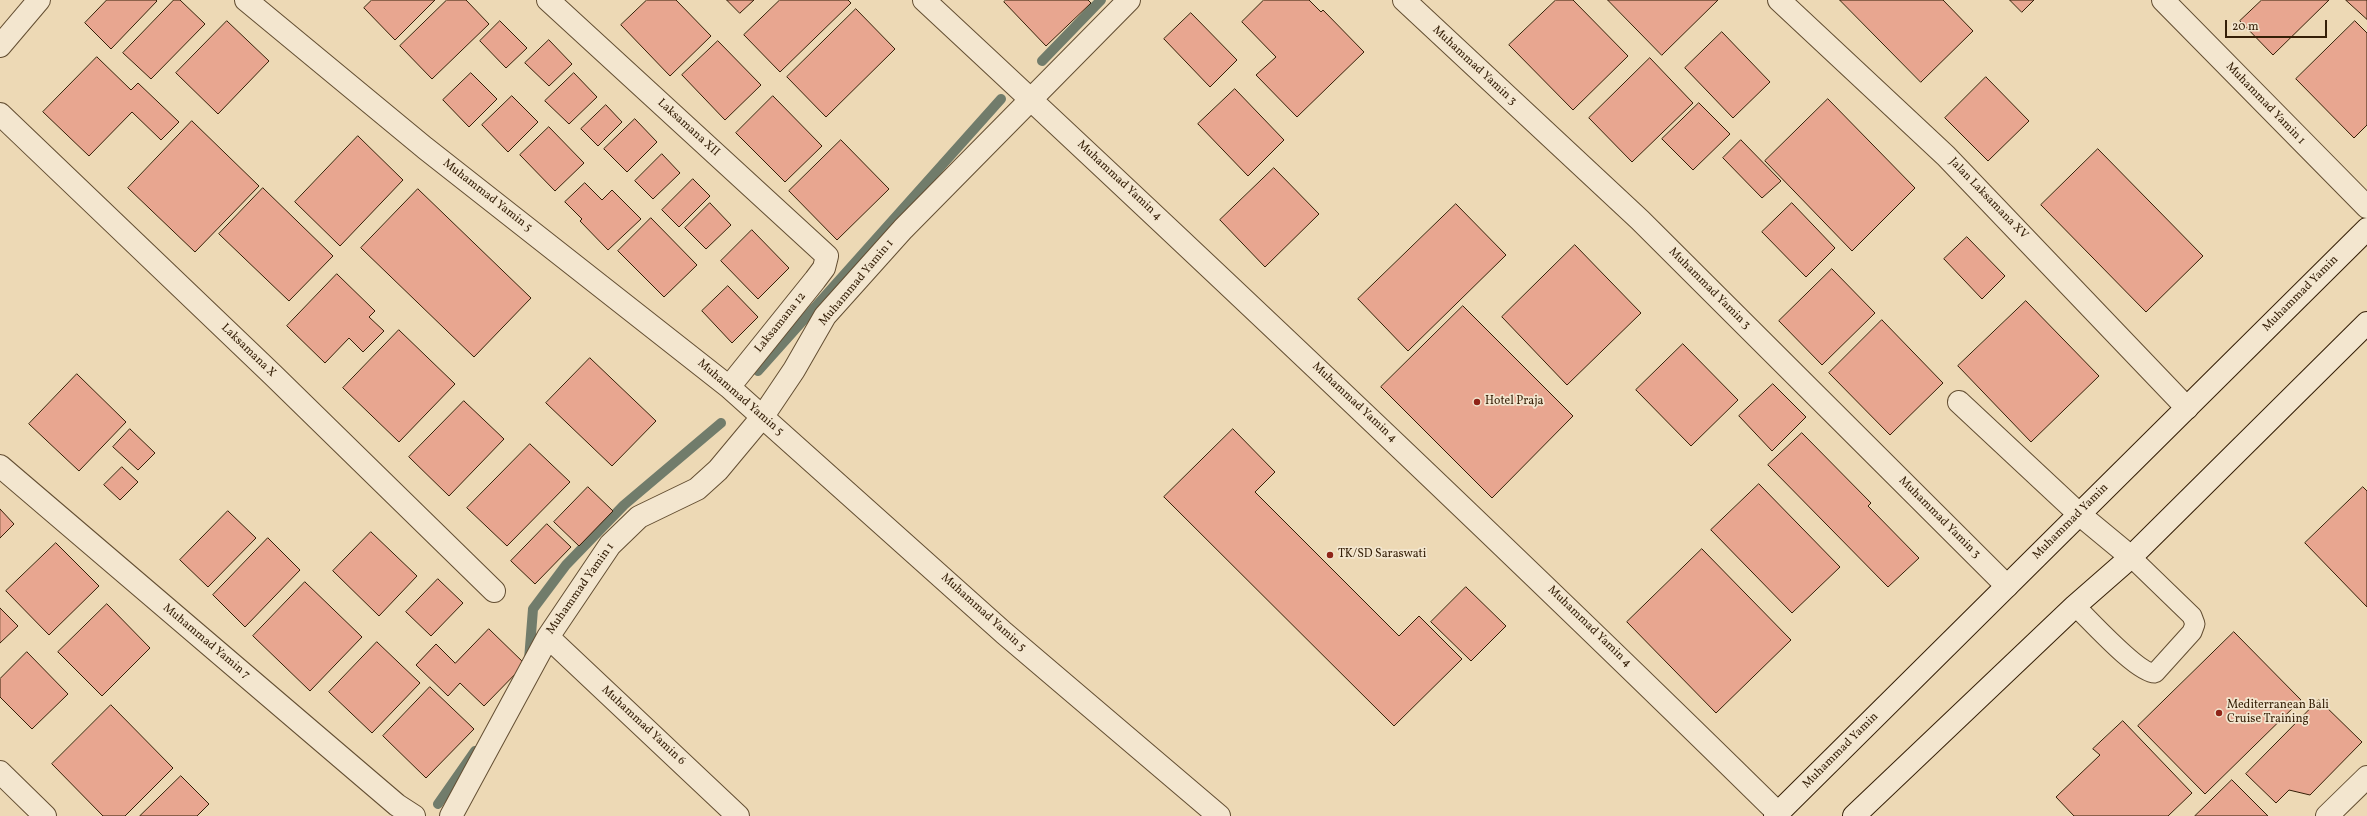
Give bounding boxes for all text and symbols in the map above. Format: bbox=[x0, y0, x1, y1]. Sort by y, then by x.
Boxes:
scale bar bbox=[2227, 12, 2329, 38]
text: 20 m bbox=[2232, 19, 2259, 35]
street label: Muhammad Yamin 3 bbox=[1429, 23, 1519, 109]
street label: Muhammad Yamin 1 bbox=[2222, 60, 2308, 148]
street label: Laksamana XII bbox=[654, 96, 722, 160]
street label: Muhammad Yamin 4 bbox=[1074, 138, 1164, 224]
street label: Jalan Laksamana XV bbox=[1945, 155, 2031, 243]
street label: Muhammad Yamin 5 bbox=[439, 157, 535, 235]
street label: Muhammad Yamin 1 bbox=[817, 237, 897, 329]
street label: Muhammad Yamin 3 bbox=[1665, 245, 1753, 333]
street label: Muhammad Yamin bbox=[2260, 253, 2342, 335]
street label: Laksamana 12 bbox=[752, 290, 810, 356]
street label: Laksamana X bbox=[218, 321, 278, 381]
street label: Muhammad Yamin 5 bbox=[694, 357, 786, 439]
street label: Muhammad Yamin 4 bbox=[1309, 360, 1399, 446]
place label: Hotel Praja bbox=[1485, 395, 1544, 409]
marker: Hotel Praja bbox=[1472, 397, 1482, 407]
street label: Muhammad Yamin 3 bbox=[1895, 474, 1983, 562]
street label: Muhammad Yamin bbox=[2030, 481, 2112, 563]
street label: Muhammad Yamin 1 bbox=[544, 540, 618, 638]
place label: TK/SD Saraswati bbox=[1338, 548, 1426, 562]
marker: TK/SD Saraswati bbox=[1325, 550, 1335, 560]
street label: Muhammad Yamin 5 bbox=[937, 571, 1029, 655]
street label: Muhammad Yamin 4 bbox=[1544, 583, 1634, 671]
street label: Muhammad Yamin 7 bbox=[159, 601, 253, 683]
street label: Muhammad Yamin 6 bbox=[598, 683, 688, 769]
place label: Mediterranean Bali Cruise Training bbox=[2227, 699, 2329, 727]
marker: Mediterranean Bali Cruise Training bbox=[2214, 708, 2224, 718]
street label: Muhammad Yamin bbox=[1800, 710, 1882, 792]

